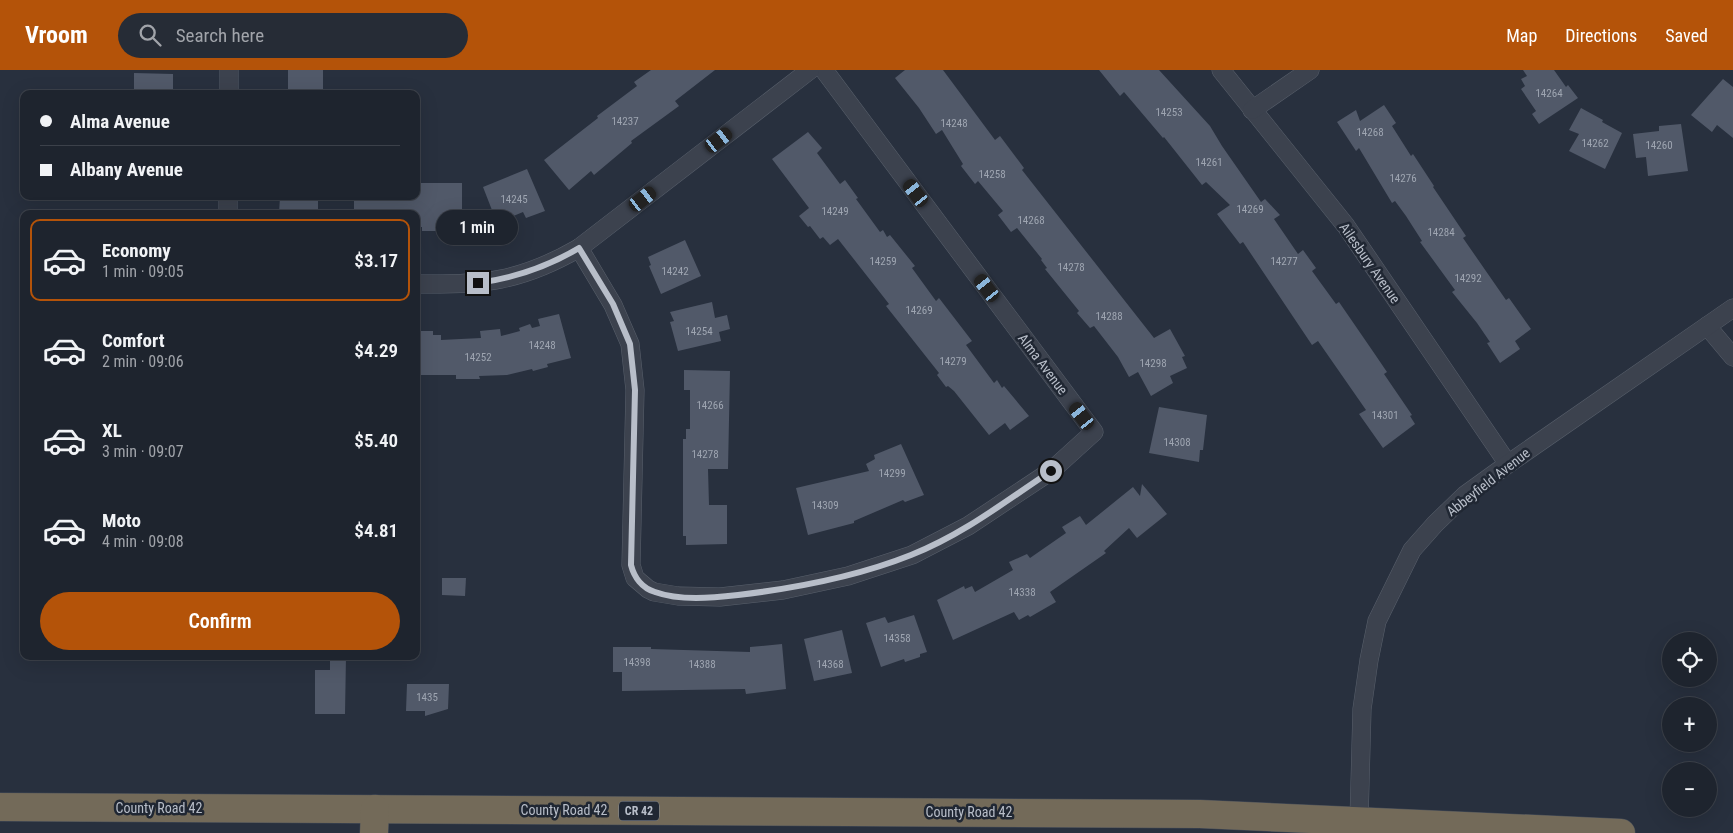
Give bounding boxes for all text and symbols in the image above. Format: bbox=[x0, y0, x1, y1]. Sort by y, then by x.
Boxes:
search box bbox=[118, 13, 468, 58]
text: Vroom bbox=[25, 21, 88, 49]
icon: search bbox=[136, 21, 164, 49]
text: Search here bbox=[176, 24, 264, 47]
text: Map bbox=[1506, 25, 1537, 46]
text: Directions bbox=[1565, 25, 1637, 46]
text: Saved bbox=[1665, 25, 1708, 46]
house number: 14264 bbox=[1535, 87, 1563, 100]
house number: 14253 bbox=[1155, 106, 1183, 119]
text: Alma Avenue bbox=[70, 110, 170, 133]
house number: 14237 bbox=[611, 115, 639, 128]
house number: 14248 bbox=[940, 117, 968, 130]
car bbox=[702, 125, 735, 155]
house number: 14268 bbox=[1356, 126, 1384, 139]
house number: 14262 bbox=[1581, 137, 1609, 150]
house number: 14260 bbox=[1645, 139, 1673, 152]
house number: 14261 bbox=[1195, 156, 1223, 169]
text: Albany Avenue bbox=[70, 158, 183, 181]
house number: 14258 bbox=[978, 168, 1006, 181]
house number: 14276 bbox=[1389, 172, 1417, 185]
car bbox=[900, 177, 931, 209]
car bbox=[626, 184, 659, 214]
house number: 14245 bbox=[500, 193, 528, 206]
house number: 14269 bbox=[1236, 203, 1264, 216]
house number: 14249 bbox=[821, 205, 849, 218]
callout: 1 min bbox=[437, 210, 519, 246]
house number: 14268 bbox=[1017, 214, 1045, 227]
text: 1 min bbox=[459, 218, 495, 237]
street label: Ailesbury Avenue bbox=[1336, 220, 1404, 307]
house number: 14284 bbox=[1427, 226, 1455, 239]
icon: car bbox=[42, 238, 87, 283]
text: Economy bbox=[102, 239, 171, 262]
text: $3.17 bbox=[354, 249, 398, 272]
house number: 14259 bbox=[869, 255, 897, 268]
house number: 14277 bbox=[1270, 255, 1298, 268]
house number: 14278 bbox=[1057, 261, 1085, 274]
text: 1 min · 09:05 bbox=[102, 262, 184, 281]
house number: 14242 bbox=[661, 265, 689, 278]
route end bbox=[467, 272, 489, 294]
car bbox=[971, 272, 1002, 304]
house number: 14292 bbox=[1454, 272, 1482, 285]
house number: 14269 bbox=[905, 304, 933, 317]
house number: 14288 bbox=[1095, 310, 1123, 323]
house number: 14254 bbox=[685, 325, 713, 338]
icon: car bbox=[42, 328, 87, 373]
text: Comfort bbox=[102, 329, 165, 352]
street label: Alma Avenue bbox=[1015, 330, 1071, 398]
text: $4.29 bbox=[354, 339, 398, 362]
house number: 14248 bbox=[528, 339, 556, 352]
house number: 14252 bbox=[464, 351, 492, 364]
text: 2 min · 09:06 bbox=[102, 352, 184, 371]
house number: 14279 bbox=[939, 355, 967, 368]
house number: 14298 bbox=[1139, 357, 1167, 370]
house number: 14266 bbox=[696, 399, 724, 412]
car bbox=[1066, 400, 1097, 432]
house number: 14301 bbox=[1371, 409, 1399, 422]
icon: car bbox=[42, 418, 87, 463]
text: XL bbox=[102, 419, 122, 442]
text: $5.40 bbox=[354, 429, 398, 452]
house number: 14308 bbox=[1163, 436, 1191, 449]
text: 3 min · 09:07 bbox=[102, 442, 184, 461]
street label: Abbeyfield Avenue bbox=[1443, 444, 1533, 519]
house number: 14278 bbox=[691, 448, 719, 461]
route start bbox=[1040, 460, 1062, 482]
house number: 14299 bbox=[878, 467, 906, 480]
house number: 14309 bbox=[811, 499, 839, 512]
icon: car bbox=[42, 508, 87, 553]
text: Moto bbox=[102, 509, 141, 532]
text: $4.81 bbox=[354, 519, 398, 542]
text: 4 min · 09:08 bbox=[102, 532, 184, 551]
house number: 14338 bbox=[1008, 586, 1036, 599]
button: Confirm bbox=[40, 592, 400, 650]
house number: 14358 bbox=[883, 632, 911, 645]
map controls bbox=[1662, 632, 1717, 817]
button: locate bbox=[1662, 632, 1717, 687]
house number: 14398 bbox=[623, 656, 651, 669]
house number: 14388 bbox=[688, 658, 716, 671]
house number: 14368 bbox=[816, 658, 844, 671]
house number: 1435 bbox=[416, 691, 438, 704]
button: + bbox=[1662, 697, 1717, 752]
button: − bbox=[1662, 762, 1717, 817]
street label: County Road 42 bbox=[116, 800, 203, 816]
road number: CR 42 bbox=[619, 801, 659, 820]
street label: County Road 42 bbox=[521, 802, 608, 818]
street label: County Road 42 bbox=[926, 804, 1013, 820]

